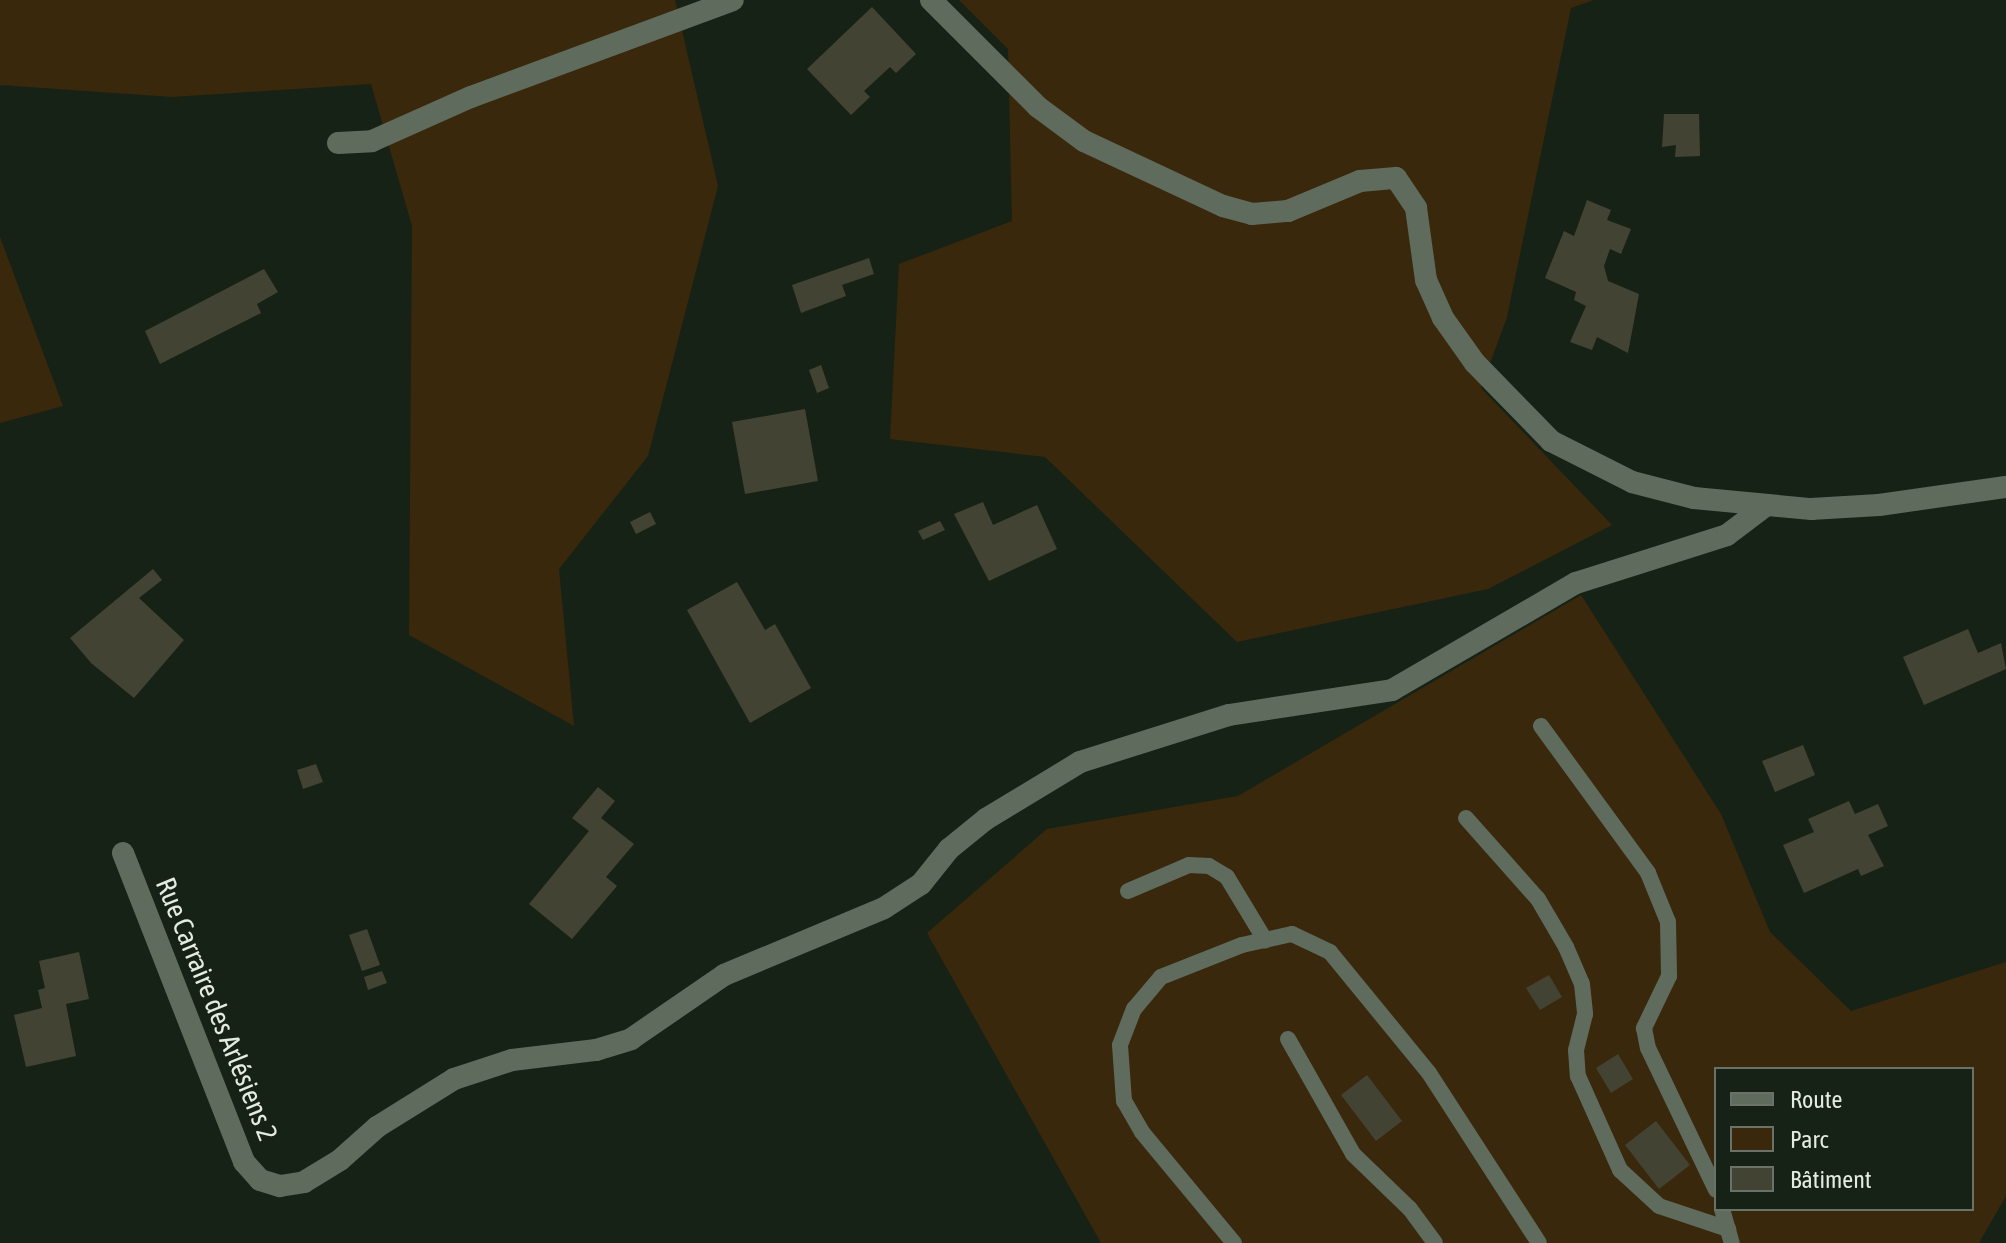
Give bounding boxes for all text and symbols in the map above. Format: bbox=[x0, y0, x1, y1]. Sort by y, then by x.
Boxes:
street label: Rue Carraire des Arlésiens 2 bbox=[149, 872, 285, 1146]
legend bbox=[1714, 1067, 1974, 1211]
text: Route bbox=[1790, 1086, 1842, 1113]
text: Parc bbox=[1790, 1126, 1828, 1153]
text: Bâtiment bbox=[1790, 1166, 1872, 1193]

